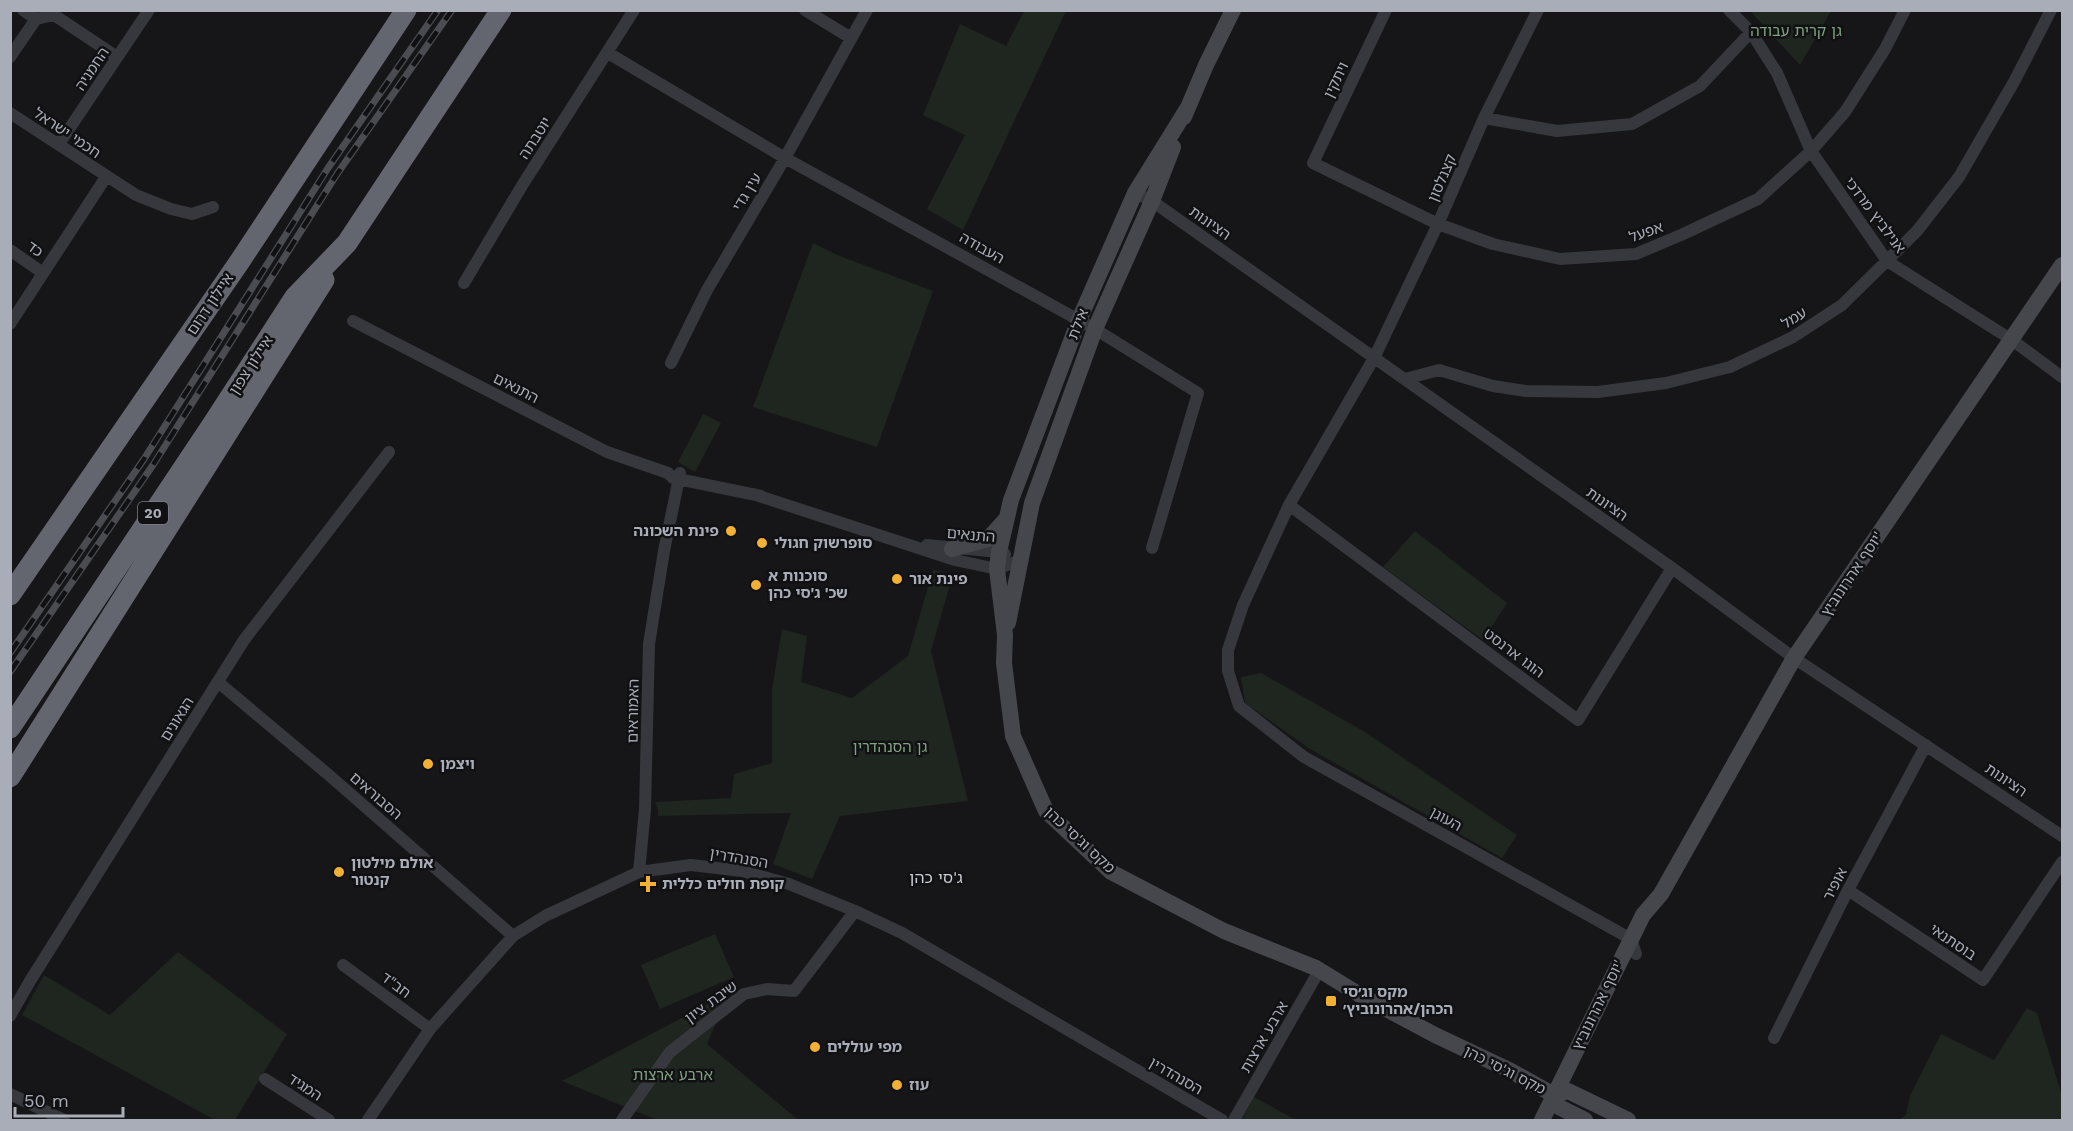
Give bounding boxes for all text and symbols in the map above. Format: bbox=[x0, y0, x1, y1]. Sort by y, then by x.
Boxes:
park label: גן קרית עבודה bbox=[1750, 22, 1842, 40]
street label: החמניה bbox=[71, 44, 113, 94]
street label: ויתקין bbox=[1320, 59, 1352, 101]
street label: חכמי ישראל bbox=[30, 104, 104, 162]
street label: יוטבתה bbox=[515, 114, 555, 162]
street label: קצנלסון bbox=[1424, 151, 1460, 205]
street label: עין גדי bbox=[729, 169, 765, 214]
street label: אנילביץ מרדכי bbox=[1841, 174, 1909, 256]
street label: הציונות bbox=[1186, 202, 1234, 244]
street label: אפעל bbox=[1627, 218, 1665, 246]
street label: העבודה bbox=[956, 228, 1008, 268]
street label: כד bbox=[23, 237, 47, 261]
street label: איילון דרום bbox=[183, 270, 237, 338]
street label: עמל bbox=[1778, 303, 1810, 333]
street label: אילת bbox=[1064, 306, 1092, 342]
street label: איילון צפון bbox=[225, 332, 277, 398]
street label: התנאים bbox=[490, 369, 542, 407]
street label: הציונות bbox=[1583, 483, 1631, 525]
road number: 20 bbox=[138, 502, 168, 524]
place label: פינת השכונה bbox=[633, 522, 719, 540]
marker: פינת השכונה bbox=[724, 524, 738, 538]
street label: התנאים bbox=[946, 524, 996, 546]
street label: יוסף אהרונוביץ' bbox=[1817, 528, 1887, 620]
place label: סופרשוק חגולי bbox=[774, 534, 872, 552]
marker: סופרשוק חגולי bbox=[755, 536, 769, 550]
place label: סוכנות א שכ' ג'סי כהן bbox=[768, 567, 848, 602]
place label: פינת אור bbox=[909, 570, 968, 588]
marker: פינת אור bbox=[890, 572, 904, 586]
marker: סוכנות א שכ' ג'סי כהן bbox=[749, 578, 763, 592]
street label: הוגו ארנסט bbox=[1480, 624, 1548, 682]
street label: האמוראים bbox=[623, 679, 643, 743]
street label: הגאונים bbox=[156, 694, 198, 744]
park label: גן הסנהדרין bbox=[853, 738, 928, 756]
place label: ויצמן bbox=[440, 755, 475, 773]
marker: ויצמן bbox=[421, 757, 435, 771]
street label: הציונות bbox=[1982, 759, 2030, 801]
street label: הסבוראים bbox=[346, 768, 406, 824]
street label: מקס וג'סי כהן bbox=[1041, 803, 1119, 877]
street label: העוגן bbox=[1427, 803, 1465, 835]
street label: הסנהדרין bbox=[708, 844, 770, 872]
place label: אולם מילטון קנטור bbox=[351, 854, 433, 889]
street label: אופיר bbox=[1819, 864, 1851, 904]
marker: אולם מילטון קנטור bbox=[332, 865, 346, 879]
district label: ג'סי כהן bbox=[909, 868, 963, 887]
marker: קופת חולים כללית bbox=[639, 875, 657, 893]
place label: קופת חולים כללית bbox=[662, 875, 784, 893]
street label: בוסתנאי bbox=[1926, 920, 1980, 964]
street label: יוסף אהרונוביץ' bbox=[1568, 957, 1628, 1053]
street label: חב"ד bbox=[378, 968, 414, 1002]
street label: שיבת ציון bbox=[681, 977, 741, 1027]
place label: מקס וג׳סי הכהן/אהרונוביץ׳ bbox=[1343, 983, 1453, 1018]
marker: מקס וג׳סי הכהן/אהרונוביץ׳ bbox=[1324, 994, 1338, 1008]
street label: ארבע ארצות bbox=[1236, 998, 1292, 1076]
place label: מפי עוללים bbox=[827, 1038, 903, 1056]
marker: מפי עוללים bbox=[808, 1040, 822, 1054]
street label: מקס וג'סי כהן bbox=[1461, 1042, 1549, 1098]
street label: הסנהדרין bbox=[1146, 1053, 1206, 1099]
park label: ארבע ארצות bbox=[633, 1066, 713, 1084]
street label: המגיד bbox=[285, 1069, 325, 1105]
place label: עוז bbox=[909, 1076, 929, 1094]
marker: עוז bbox=[890, 1078, 904, 1092]
scale bar bbox=[15, 1080, 123, 1118]
text: 50 m bbox=[24, 1090, 69, 1111]

